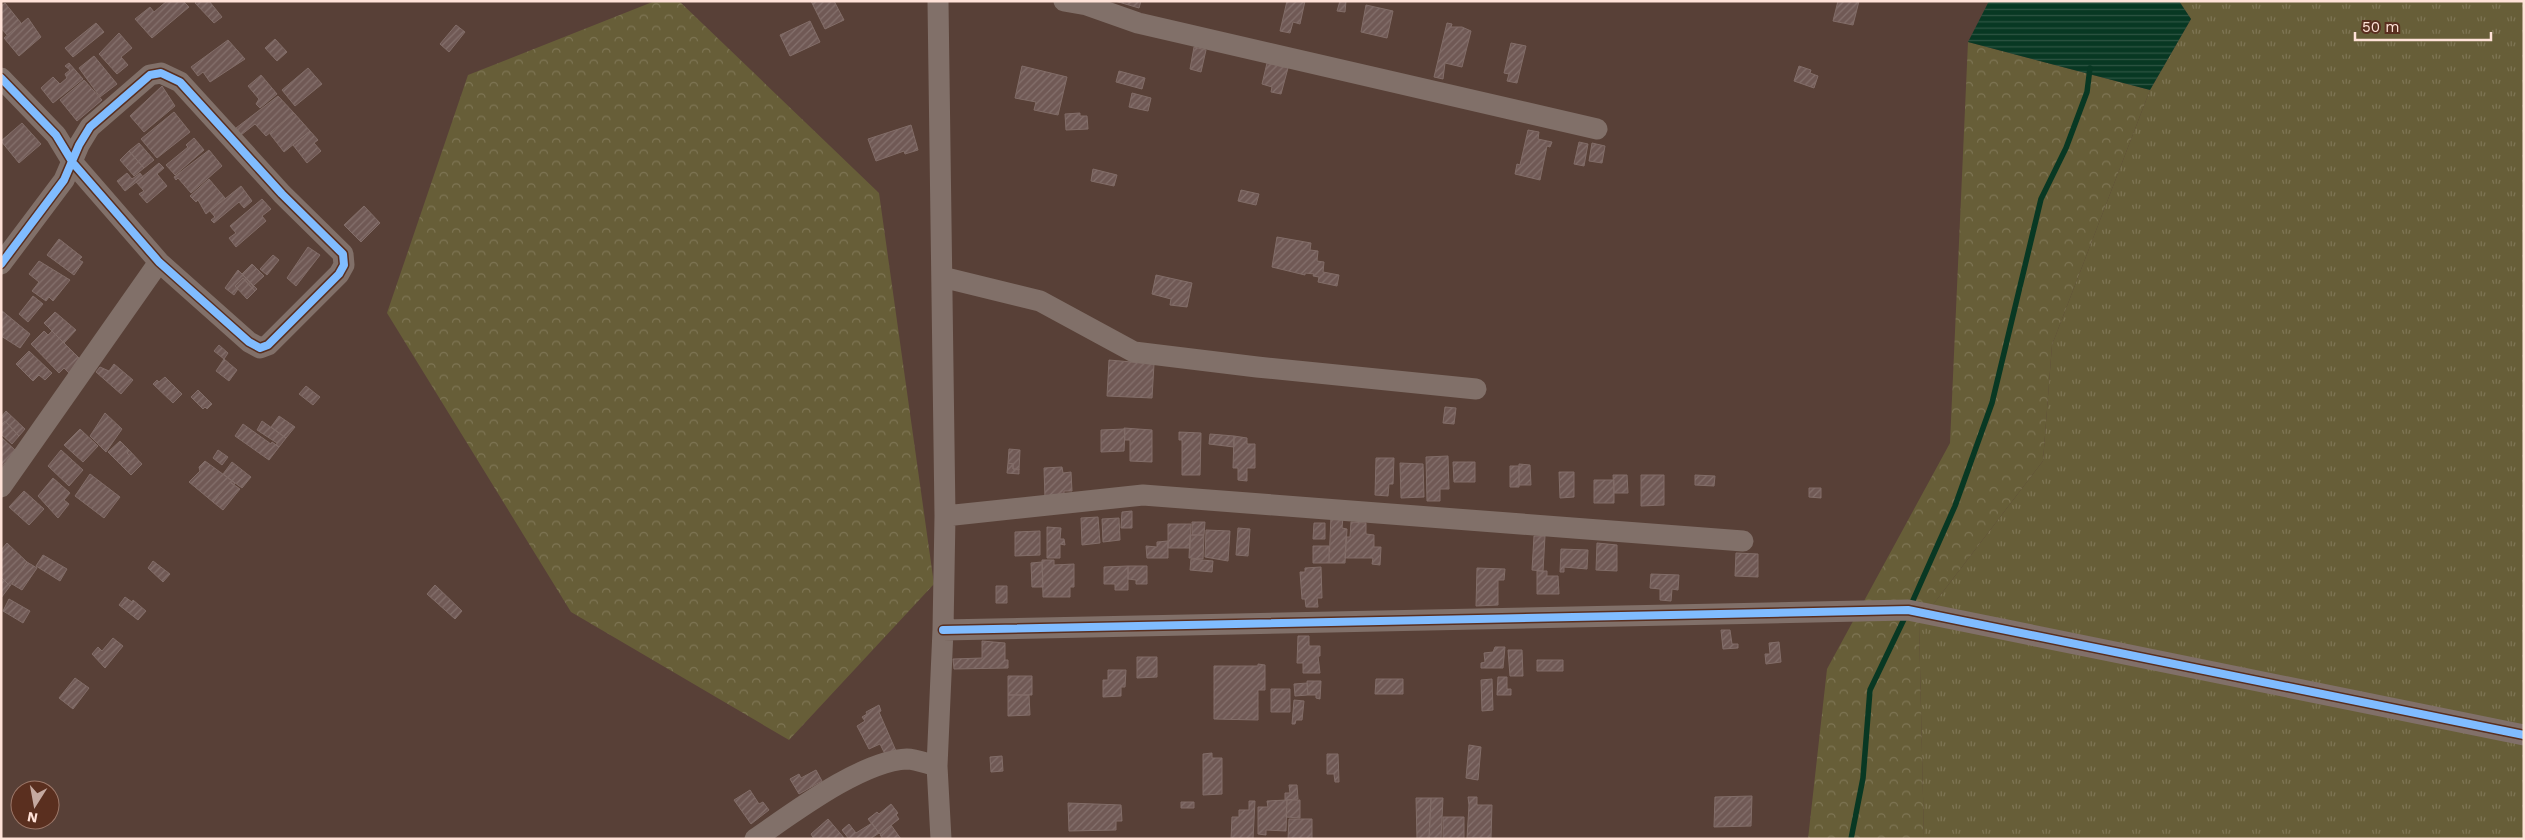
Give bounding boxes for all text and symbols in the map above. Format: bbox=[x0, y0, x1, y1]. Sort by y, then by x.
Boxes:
scale bar bbox=[2355, 10, 2491, 42]
text: 50 m bbox=[2362, 18, 2399, 36]
north arrow bbox=[10, 780, 60, 830]
text: N bbox=[26, 809, 39, 827]

